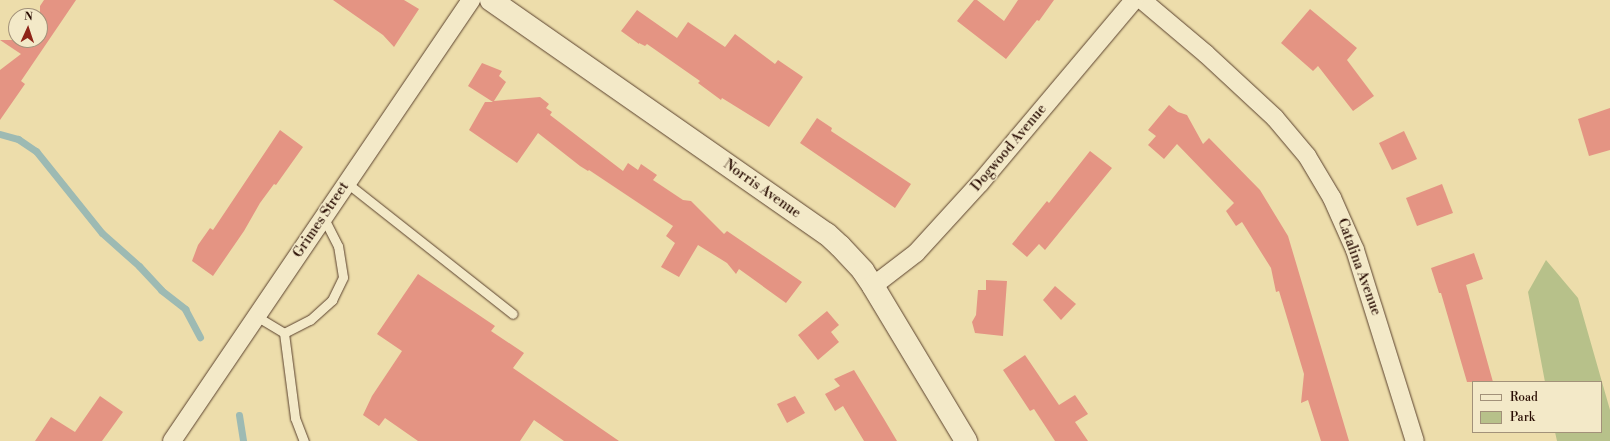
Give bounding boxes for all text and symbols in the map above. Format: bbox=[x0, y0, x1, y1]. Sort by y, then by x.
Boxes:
north arrow bbox=[8, 8, 48, 48]
text: N bbox=[24, 10, 33, 24]
street label: Dogwood Avenue bbox=[968, 101, 1050, 195]
street label: Norris Avenue bbox=[720, 156, 804, 222]
street label: Grimes Street bbox=[290, 179, 352, 261]
street label: Catalina Avenue bbox=[1334, 216, 1384, 318]
legend bbox=[1472, 381, 1602, 433]
text: Road bbox=[1510, 390, 1538, 405]
text: Park bbox=[1510, 410, 1535, 425]

